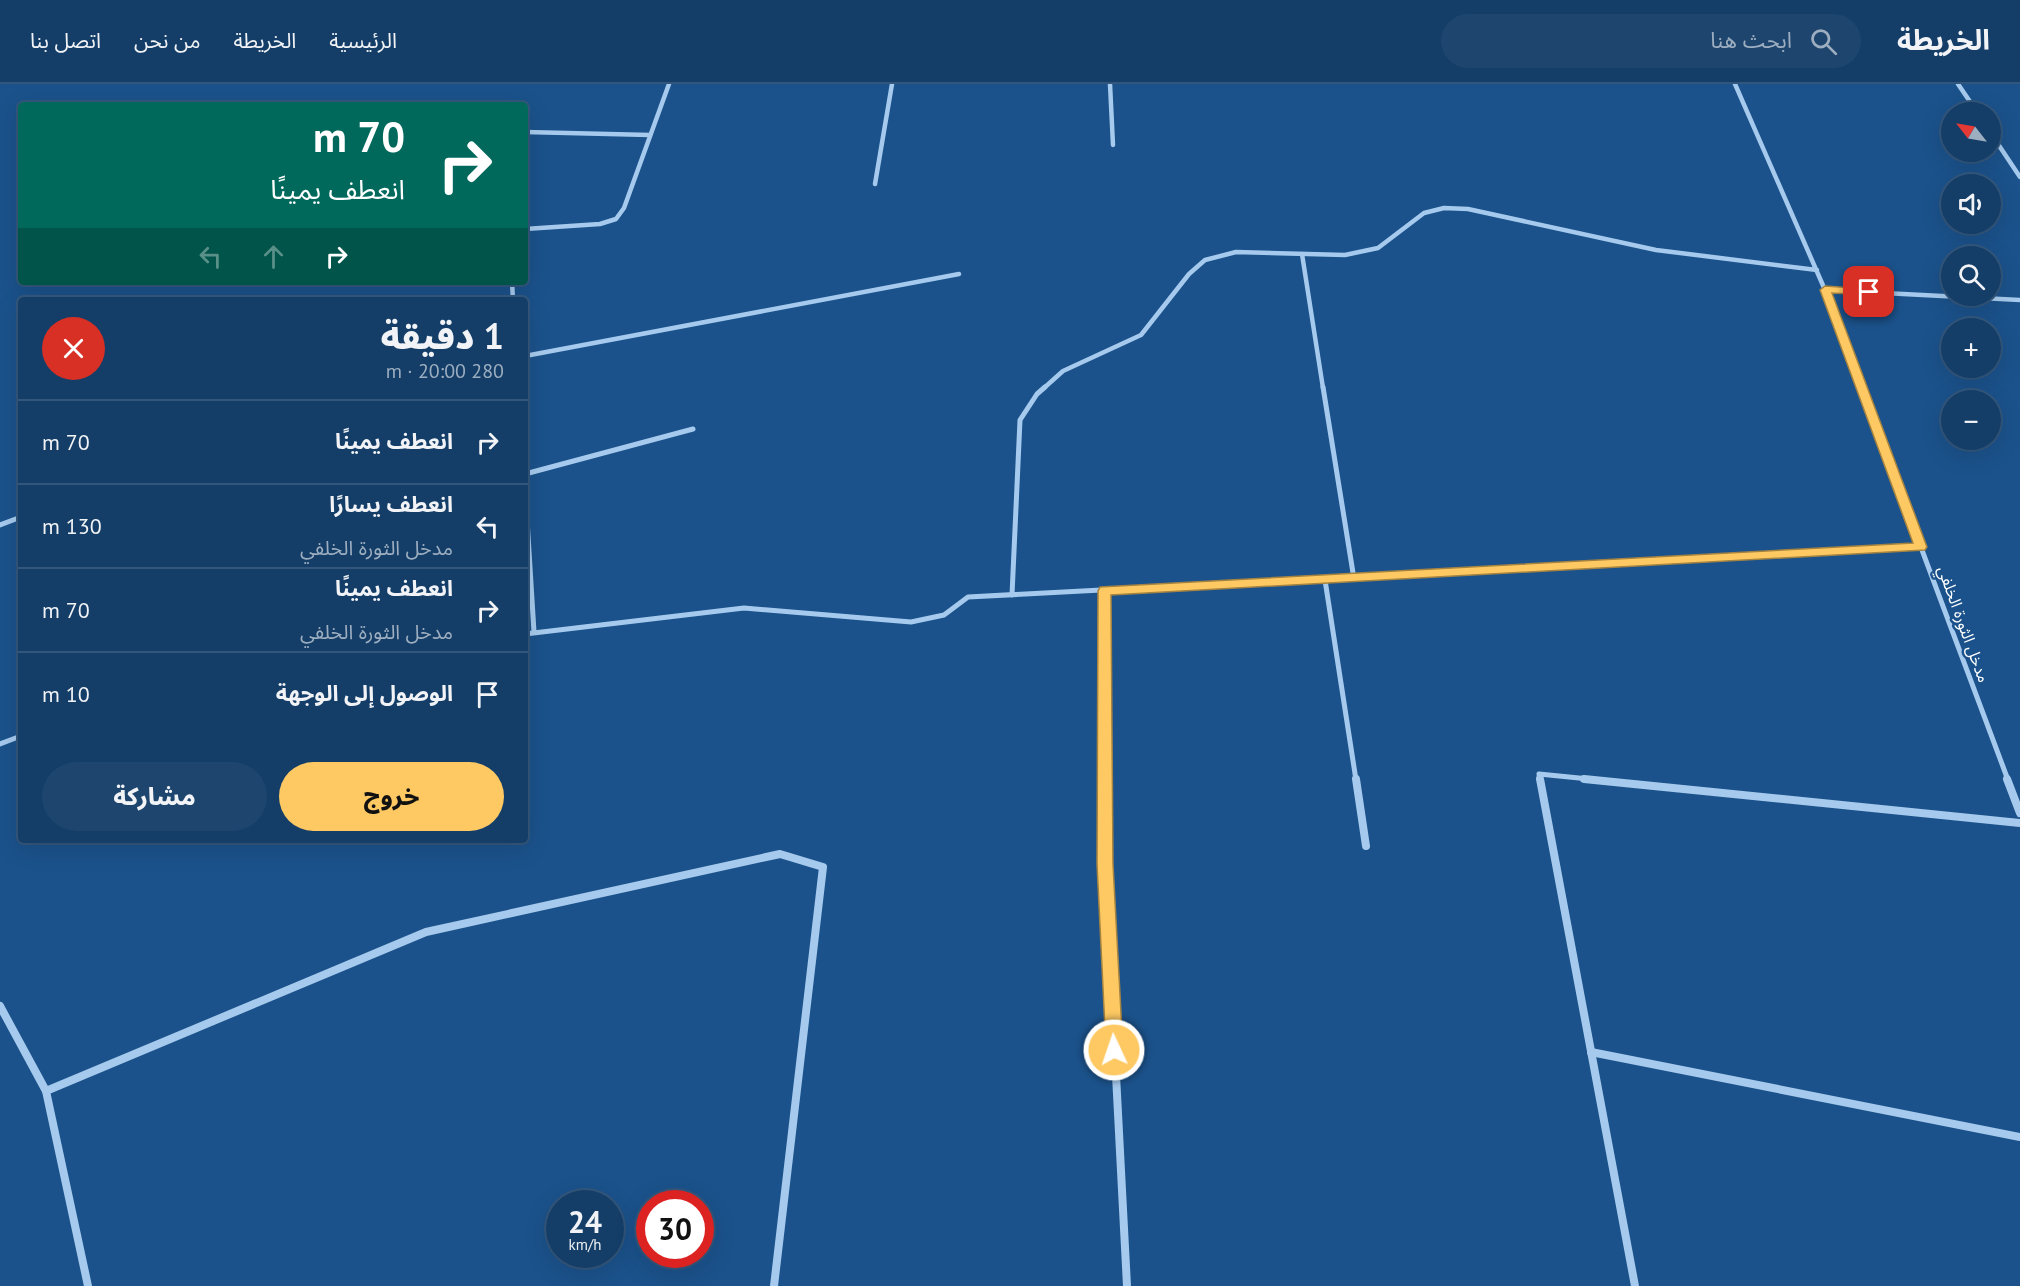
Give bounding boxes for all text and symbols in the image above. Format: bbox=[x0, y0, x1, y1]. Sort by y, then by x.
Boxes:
search box bbox=[1441, 14, 1861, 68]
text: الخريطة bbox=[1897, 21, 1990, 58]
icon: search bbox=[1807, 25, 1840, 58]
text: ابحث هنا bbox=[1710, 26, 1792, 54]
text: اتصل بنا bbox=[30, 27, 101, 54]
text: من نحن bbox=[134, 27, 200, 54]
text: الخريطة bbox=[233, 27, 296, 54]
text: الرئيسية bbox=[329, 27, 397, 54]
north arrow bbox=[1941, 102, 2001, 162]
map controls bbox=[1941, 102, 2001, 450]
text: 70 m bbox=[313, 109, 405, 164]
icon: right bbox=[426, 126, 504, 204]
text: انعطف يمينًا bbox=[270, 172, 405, 206]
button: sound bbox=[1941, 174, 2001, 234]
icon: left bbox=[194, 240, 227, 273]
icon: ahead bbox=[257, 240, 290, 273]
icon: right bbox=[320, 240, 353, 273]
button: search bbox=[1941, 246, 2001, 306]
pin bbox=[1843, 266, 1894, 317]
icon: arrive bbox=[1852, 275, 1885, 308]
text: 1 دقيقة bbox=[380, 312, 504, 359]
button: close bbox=[42, 317, 105, 380]
button: + bbox=[1941, 318, 2001, 378]
text: 280 m · 20:00 bbox=[386, 358, 504, 384]
button: − bbox=[1941, 390, 2001, 450]
icon: right bbox=[471, 426, 504, 459]
text: انعطف يمينًا bbox=[335, 427, 453, 455]
text: 70 m bbox=[42, 428, 90, 456]
text: انعطف يسارًا bbox=[329, 490, 453, 518]
icon: left bbox=[471, 510, 504, 543]
text: 130 m bbox=[42, 512, 102, 540]
text: مدخل الثورة الخلفي bbox=[300, 535, 453, 561]
street label: مدخل الثورة الخلفي bbox=[1931, 563, 1994, 686]
text: انعطف يمينًا bbox=[335, 574, 453, 602]
icon: right bbox=[471, 594, 504, 627]
text: 70 m bbox=[42, 596, 90, 624]
text: مدخل الثورة الخلفي bbox=[300, 619, 453, 645]
icon: arrive bbox=[471, 678, 504, 711]
text: الوصول إلى الوجهة bbox=[276, 679, 453, 707]
text: 10 m bbox=[42, 680, 90, 708]
button: مشاركة bbox=[42, 762, 267, 831]
button: خروج bbox=[279, 762, 504, 831]
position arrow bbox=[1082, 1018, 1146, 1082]
speed limit sign: 30 bbox=[636, 1190, 714, 1268]
text: 24 bbox=[568, 1202, 602, 1241]
text: km/h bbox=[569, 1235, 601, 1254]

